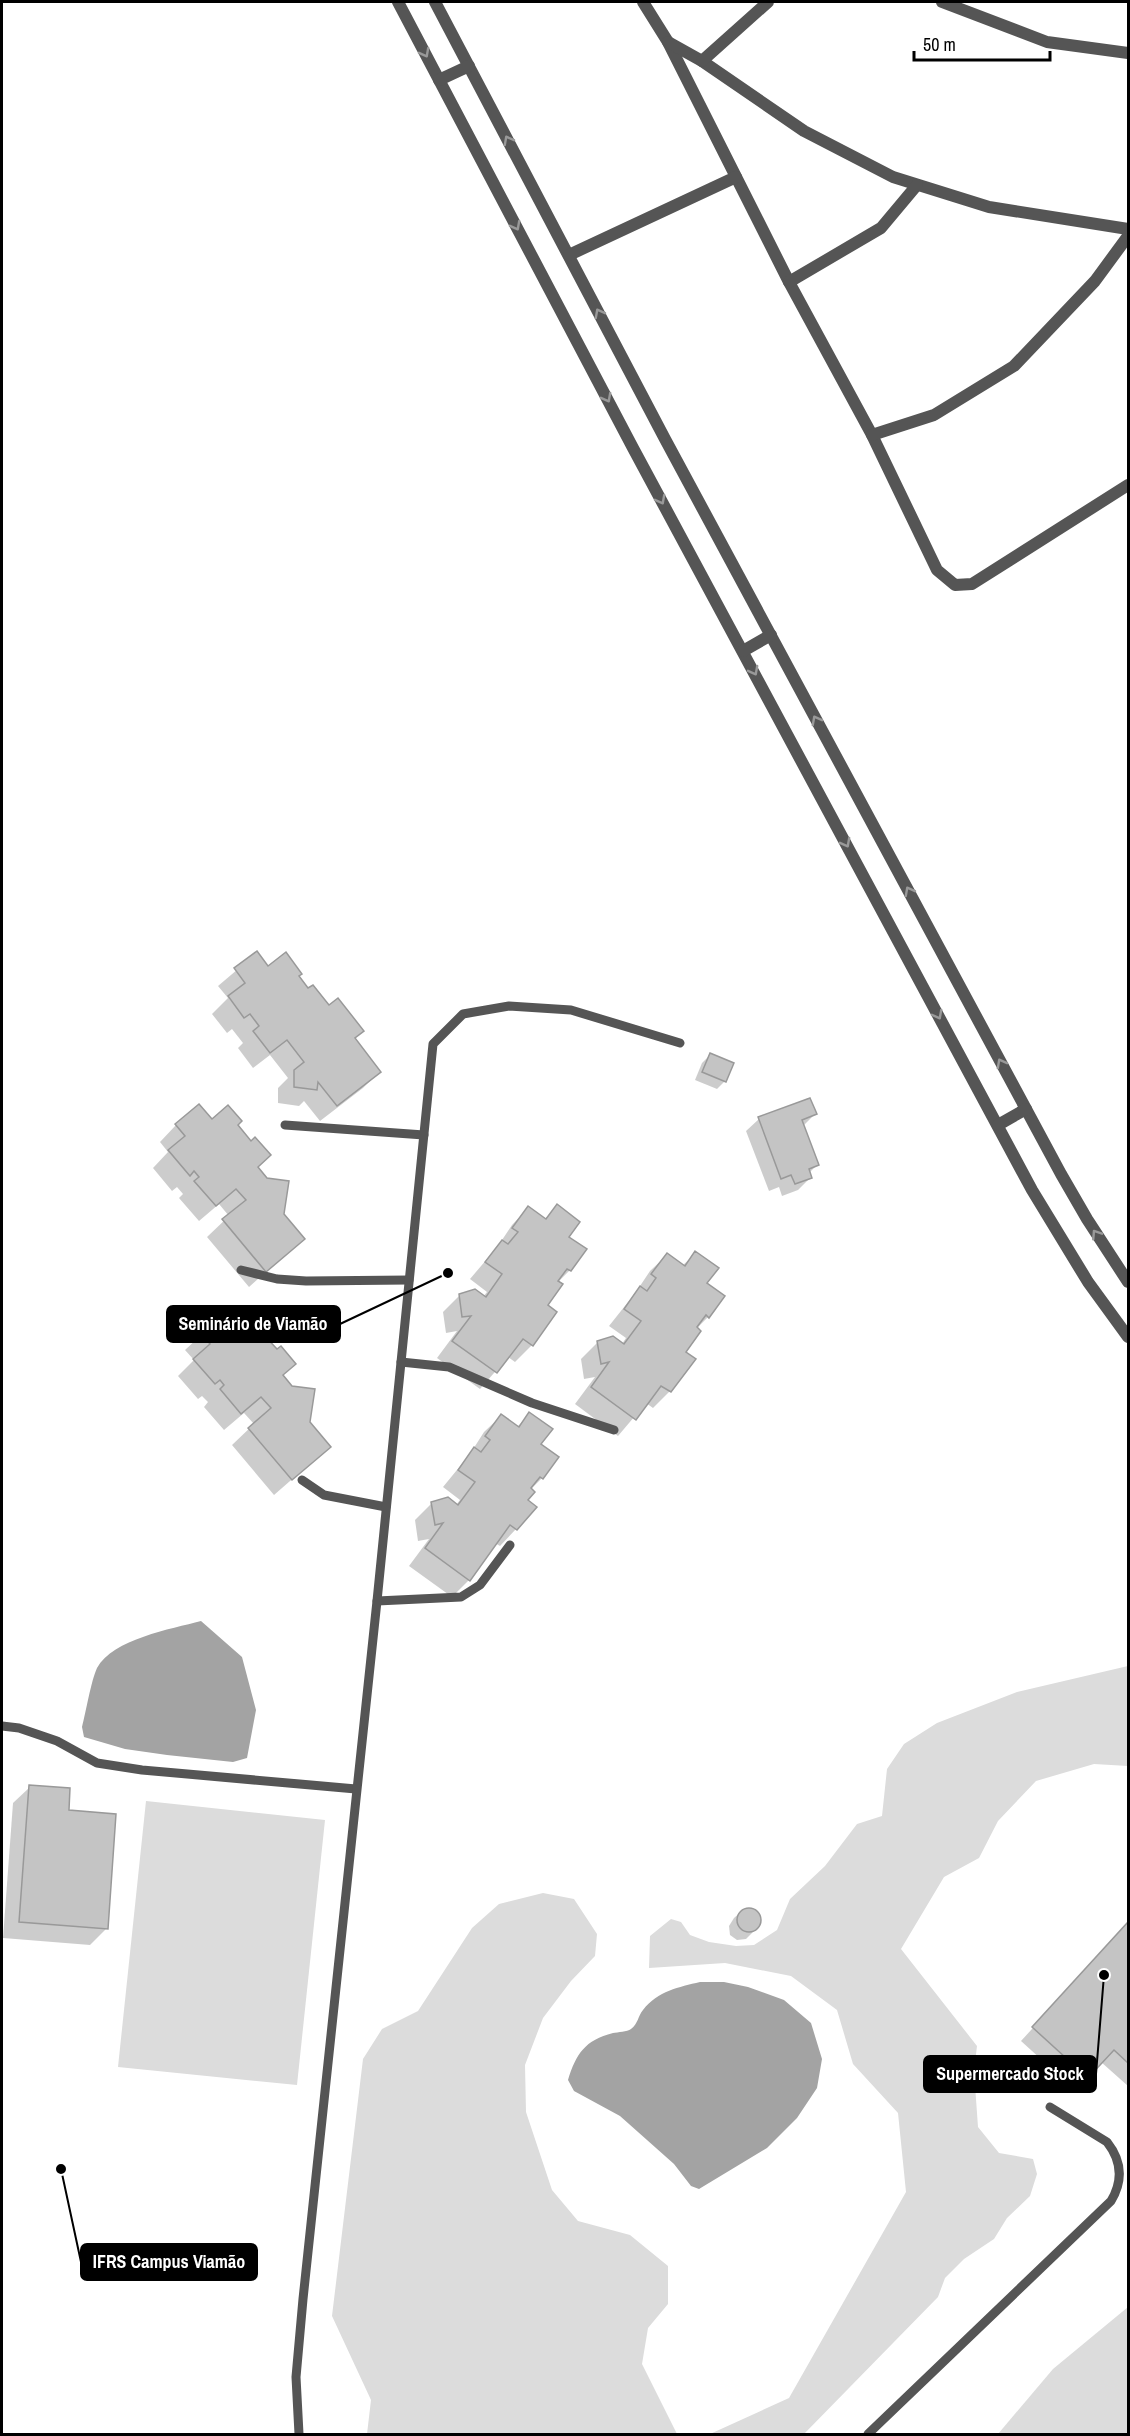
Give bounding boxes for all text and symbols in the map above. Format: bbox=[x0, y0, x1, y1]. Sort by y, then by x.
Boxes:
scale bar bbox=[914, 24, 1050, 62]
text: 50 m bbox=[923, 32, 956, 57]
one-way arrow bbox=[418, 47, 429, 58]
one-way arrow bbox=[504, 136, 515, 146]
one-way arrow bbox=[509, 219, 521, 230]
one-way arrow bbox=[595, 308, 606, 319]
one-way arrow bbox=[600, 392, 611, 403]
one-way arrow bbox=[654, 494, 665, 504]
one-way arrow bbox=[747, 665, 758, 676]
one-way arrow bbox=[812, 715, 823, 726]
one-way arrow bbox=[839, 837, 850, 847]
one-way arrow bbox=[905, 887, 916, 898]
one-way arrow bbox=[931, 1009, 942, 1019]
one-way arrow bbox=[997, 1059, 1008, 1069]
one-way arrow bbox=[1092, 1229, 1103, 1240]
callout: Seminário de Viamão bbox=[167, 1306, 340, 1342]
text: Seminário de Viamão bbox=[178, 1311, 328, 1336]
callout: Supermercado Stock bbox=[924, 2056, 1096, 2092]
text: Supermercado Stock bbox=[936, 2061, 1085, 2086]
callout: IFRS Campus Viamão bbox=[81, 2244, 257, 2280]
text: IFRS Campus Viamão bbox=[93, 2249, 245, 2274]

